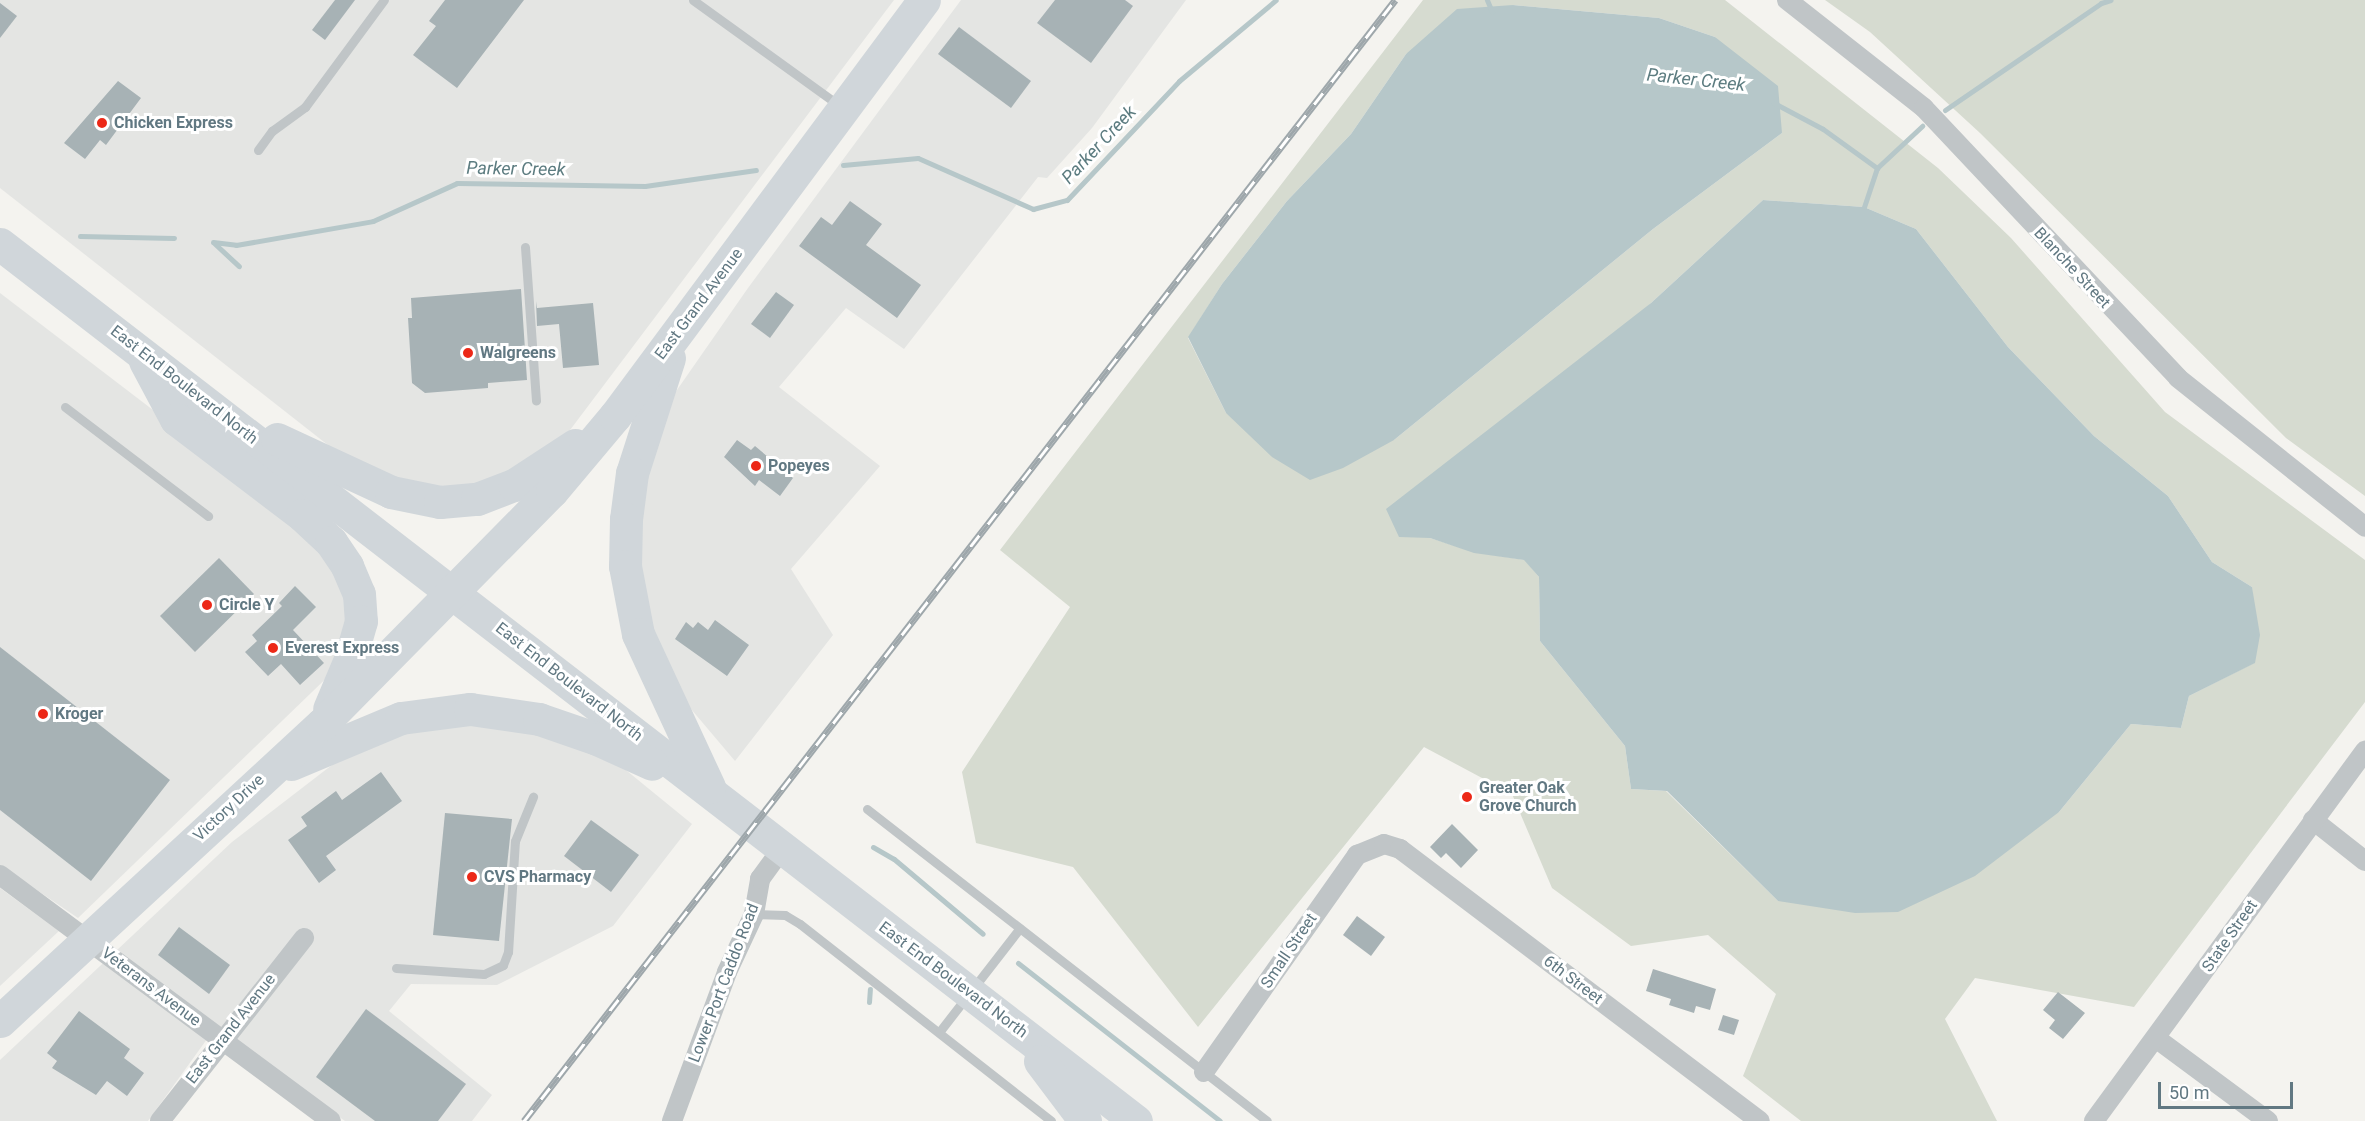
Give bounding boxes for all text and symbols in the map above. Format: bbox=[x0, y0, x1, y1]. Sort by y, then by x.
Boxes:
water label: Parker Creek bbox=[1646, 64, 1746, 96]
water label: Parker Creek bbox=[1057, 101, 1141, 189]
place label: Chicken Express bbox=[114, 113, 233, 133]
marker: Chicken Express bbox=[95, 116, 109, 130]
water label: Parker Creek bbox=[466, 157, 566, 181]
street label: Blanche Street bbox=[2030, 224, 2114, 312]
street label: East Grand Avenue bbox=[651, 245, 747, 363]
street label: East End Boulevard North bbox=[107, 322, 261, 448]
place label: Walgreens bbox=[480, 343, 556, 363]
marker: Walgreens bbox=[461, 346, 475, 360]
place label: Popeyes bbox=[768, 456, 830, 476]
marker: Popeyes bbox=[749, 459, 763, 473]
place label: Circle Y bbox=[219, 595, 275, 615]
marker: Circle Y bbox=[200, 598, 214, 612]
street label: East End Boulevard North bbox=[492, 619, 646, 745]
place label: Everest Express bbox=[285, 638, 399, 658]
marker: Everest Express bbox=[266, 641, 280, 655]
place label: Kroger bbox=[55, 704, 103, 724]
marker: Kroger bbox=[36, 707, 50, 721]
street label: Victory Drive bbox=[190, 770, 268, 846]
place label: Greater Oak Grove Church bbox=[1479, 778, 1576, 816]
marker: Greater Oak Grove Church bbox=[1460, 790, 1474, 804]
place label: CVS Pharmacy bbox=[484, 867, 591, 887]
marker: CVS Pharmacy bbox=[465, 870, 479, 884]
street label: State Street bbox=[2198, 896, 2262, 976]
street label: Lower Port Caddo Road bbox=[685, 901, 763, 1065]
street label: Small Street bbox=[1257, 910, 1321, 992]
street label: East End Boulevard North bbox=[875, 918, 1031, 1042]
street label: Veterans Avenue bbox=[98, 943, 204, 1031]
street label: 6th Street bbox=[1540, 952, 1606, 1008]
street label: East Grand Avenue bbox=[182, 970, 280, 1088]
scale bar bbox=[2161, 1070, 2296, 1108]
text: 50 m bbox=[2169, 1082, 2209, 1103]

